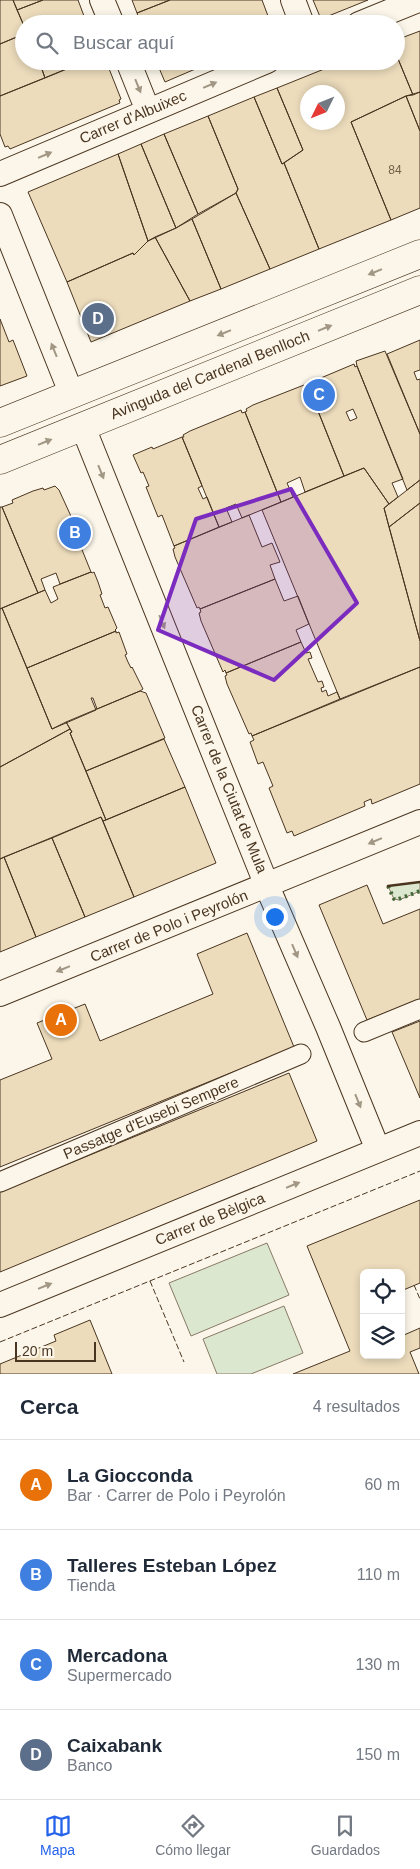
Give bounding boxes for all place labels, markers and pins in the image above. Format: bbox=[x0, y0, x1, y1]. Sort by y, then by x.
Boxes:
pin: D bbox=[82, 300, 114, 338]
pin: C bbox=[303, 376, 335, 414]
pin: B bbox=[59, 514, 91, 552]
pin: A bbox=[45, 1001, 77, 1039]

